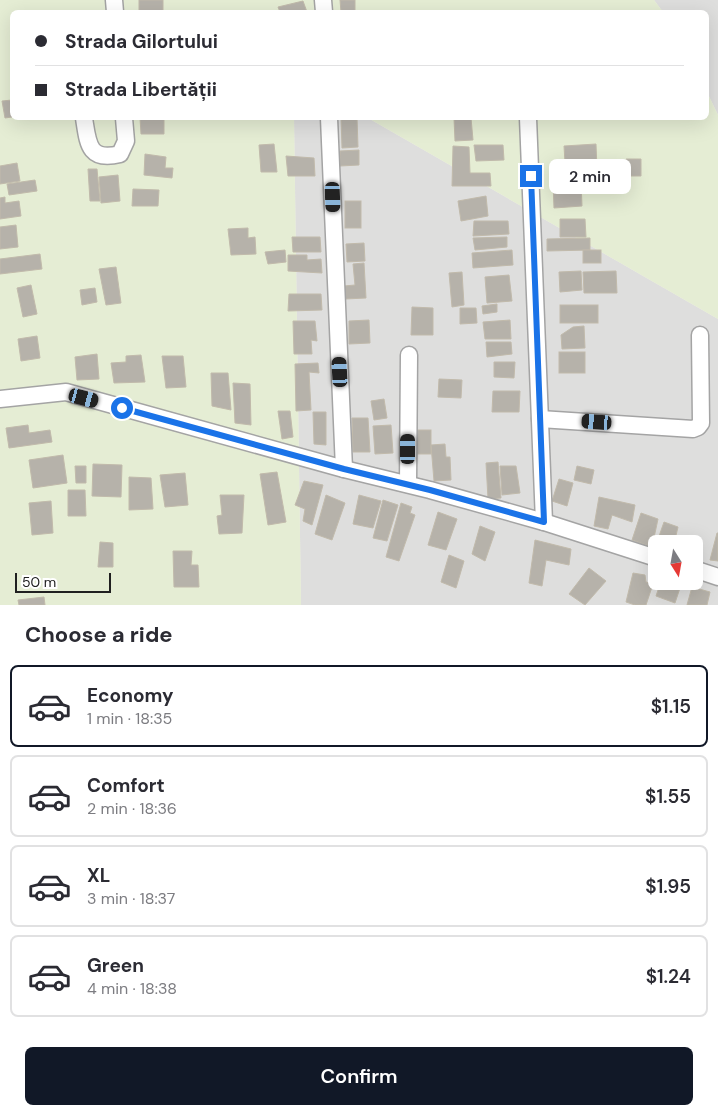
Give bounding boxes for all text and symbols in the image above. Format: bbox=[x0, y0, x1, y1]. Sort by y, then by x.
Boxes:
text: Strada Gilortului bbox=[65, 29, 218, 54]
text: Strada Libertății bbox=[65, 77, 217, 102]
callout: 2 min bbox=[548, 158, 631, 194]
route end bbox=[520, 165, 542, 187]
text: 2 min bbox=[569, 166, 611, 187]
car bbox=[324, 182, 341, 212]
car bbox=[331, 357, 348, 387]
car bbox=[67, 387, 100, 409]
route start bbox=[111, 397, 133, 419]
car bbox=[581, 413, 612, 431]
car bbox=[400, 434, 415, 464]
north arrow bbox=[648, 535, 702, 590]
map controls bbox=[648, 535, 703, 590]
scale bar bbox=[15, 570, 111, 593]
text: 50 m bbox=[22, 573, 56, 591]
text: Choose a ride bbox=[25, 620, 173, 649]
text: Economy bbox=[87, 683, 174, 708]
icon: car bbox=[27, 684, 72, 729]
text: $1.15 bbox=[651, 694, 691, 719]
text: 1 min · 18:35 bbox=[87, 708, 172, 729]
text: Comfort bbox=[87, 773, 165, 798]
icon: car bbox=[27, 774, 72, 819]
text: $1.55 bbox=[645, 784, 691, 809]
text: 2 min · 18:36 bbox=[87, 798, 177, 819]
text: XL bbox=[87, 863, 110, 888]
icon: car bbox=[27, 864, 72, 909]
text: $1.95 bbox=[645, 874, 691, 899]
text: 3 min · 18:37 bbox=[87, 888, 175, 909]
text: Green bbox=[87, 953, 144, 978]
icon: car bbox=[27, 954, 72, 999]
text: $1.24 bbox=[646, 964, 691, 989]
text: 4 min · 18:38 bbox=[87, 978, 177, 999]
button: Confirm bbox=[25, 1047, 693, 1105]

